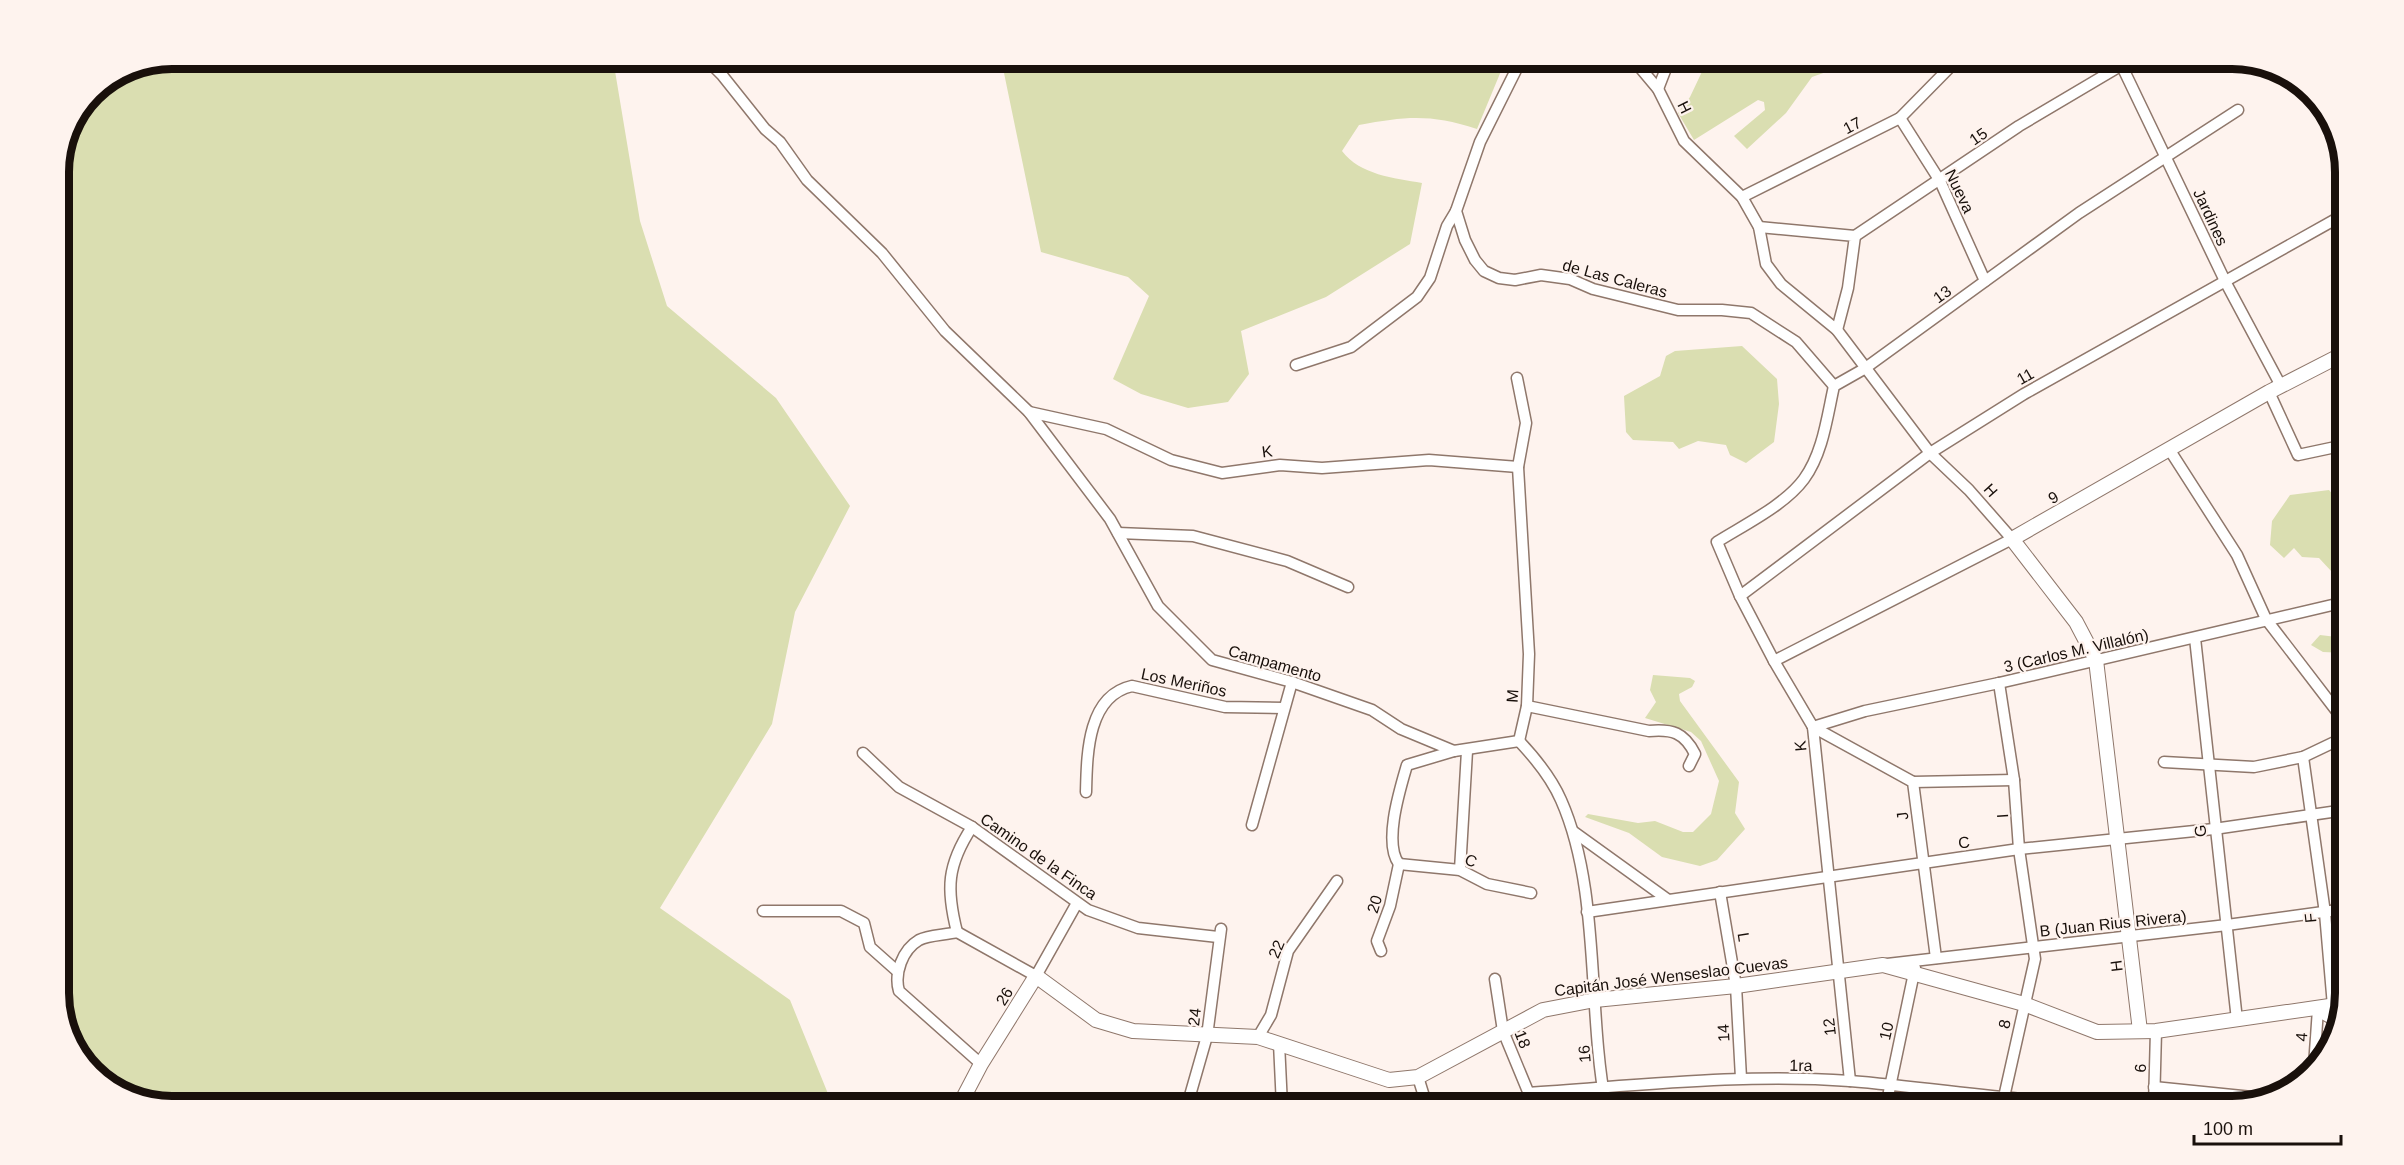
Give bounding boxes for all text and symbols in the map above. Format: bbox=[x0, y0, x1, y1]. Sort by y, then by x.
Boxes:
street label: H bbox=[1674, 98, 1695, 116]
street label: 17 bbox=[1840, 114, 1864, 137]
street label: 15 bbox=[1966, 124, 1991, 148]
street label: Nueva bbox=[1942, 167, 1977, 216]
street label: Jardines bbox=[2190, 186, 2231, 248]
street label: de Las Caleras bbox=[1561, 256, 1669, 301]
street label: 13 bbox=[1930, 282, 1955, 307]
street label: 11 bbox=[2014, 365, 2037, 388]
street label: K bbox=[1261, 442, 1274, 461]
street label: H bbox=[1980, 480, 2001, 500]
street label: 9 bbox=[2045, 488, 2061, 507]
street label: 3 (Carlos M. Villalón) bbox=[2002, 626, 2150, 675]
street label: Campamento bbox=[1226, 642, 1323, 685]
street label: Los Meriños bbox=[1140, 665, 1228, 700]
street label: M bbox=[1504, 689, 1521, 703]
street label: K bbox=[1791, 739, 1810, 752]
street label: Camino de la Finca bbox=[977, 810, 1100, 903]
street label: J bbox=[1894, 811, 1911, 821]
street label: I bbox=[1994, 813, 2011, 819]
street label: G bbox=[2191, 824, 2210, 838]
street label: C bbox=[1957, 833, 1971, 852]
street label: C bbox=[1462, 850, 1479, 871]
street label: 20 bbox=[1364, 893, 1385, 915]
street label: B (Juan Rius Rivera) bbox=[2039, 907, 2187, 940]
street label: F bbox=[2302, 912, 2319, 924]
street label: L bbox=[1734, 931, 1753, 943]
street label: 22 bbox=[1265, 938, 1288, 961]
street label: Capitán José Wenseslao Cuevas bbox=[1553, 954, 1789, 999]
street label: H bbox=[2107, 959, 2126, 973]
street label: 26 bbox=[993, 984, 1016, 1008]
street label: 24 bbox=[1185, 1007, 1204, 1027]
street label: 12 bbox=[1820, 1017, 1839, 1037]
street label: 8 bbox=[1995, 1018, 2014, 1030]
street label: 10 bbox=[1876, 1020, 1897, 1042]
street label: 14 bbox=[1715, 1024, 1732, 1042]
street label: 18 bbox=[1511, 1028, 1534, 1051]
street label: 4 bbox=[2293, 1032, 2310, 1042]
street label: 16 bbox=[1575, 1044, 1594, 1064]
street label: 1ra bbox=[1789, 1057, 1813, 1074]
street label: 6 bbox=[2132, 1063, 2149, 1073]
scale bar bbox=[2194, 1108, 2341, 1146]
text: 100 m bbox=[2203, 1119, 2253, 1139]

